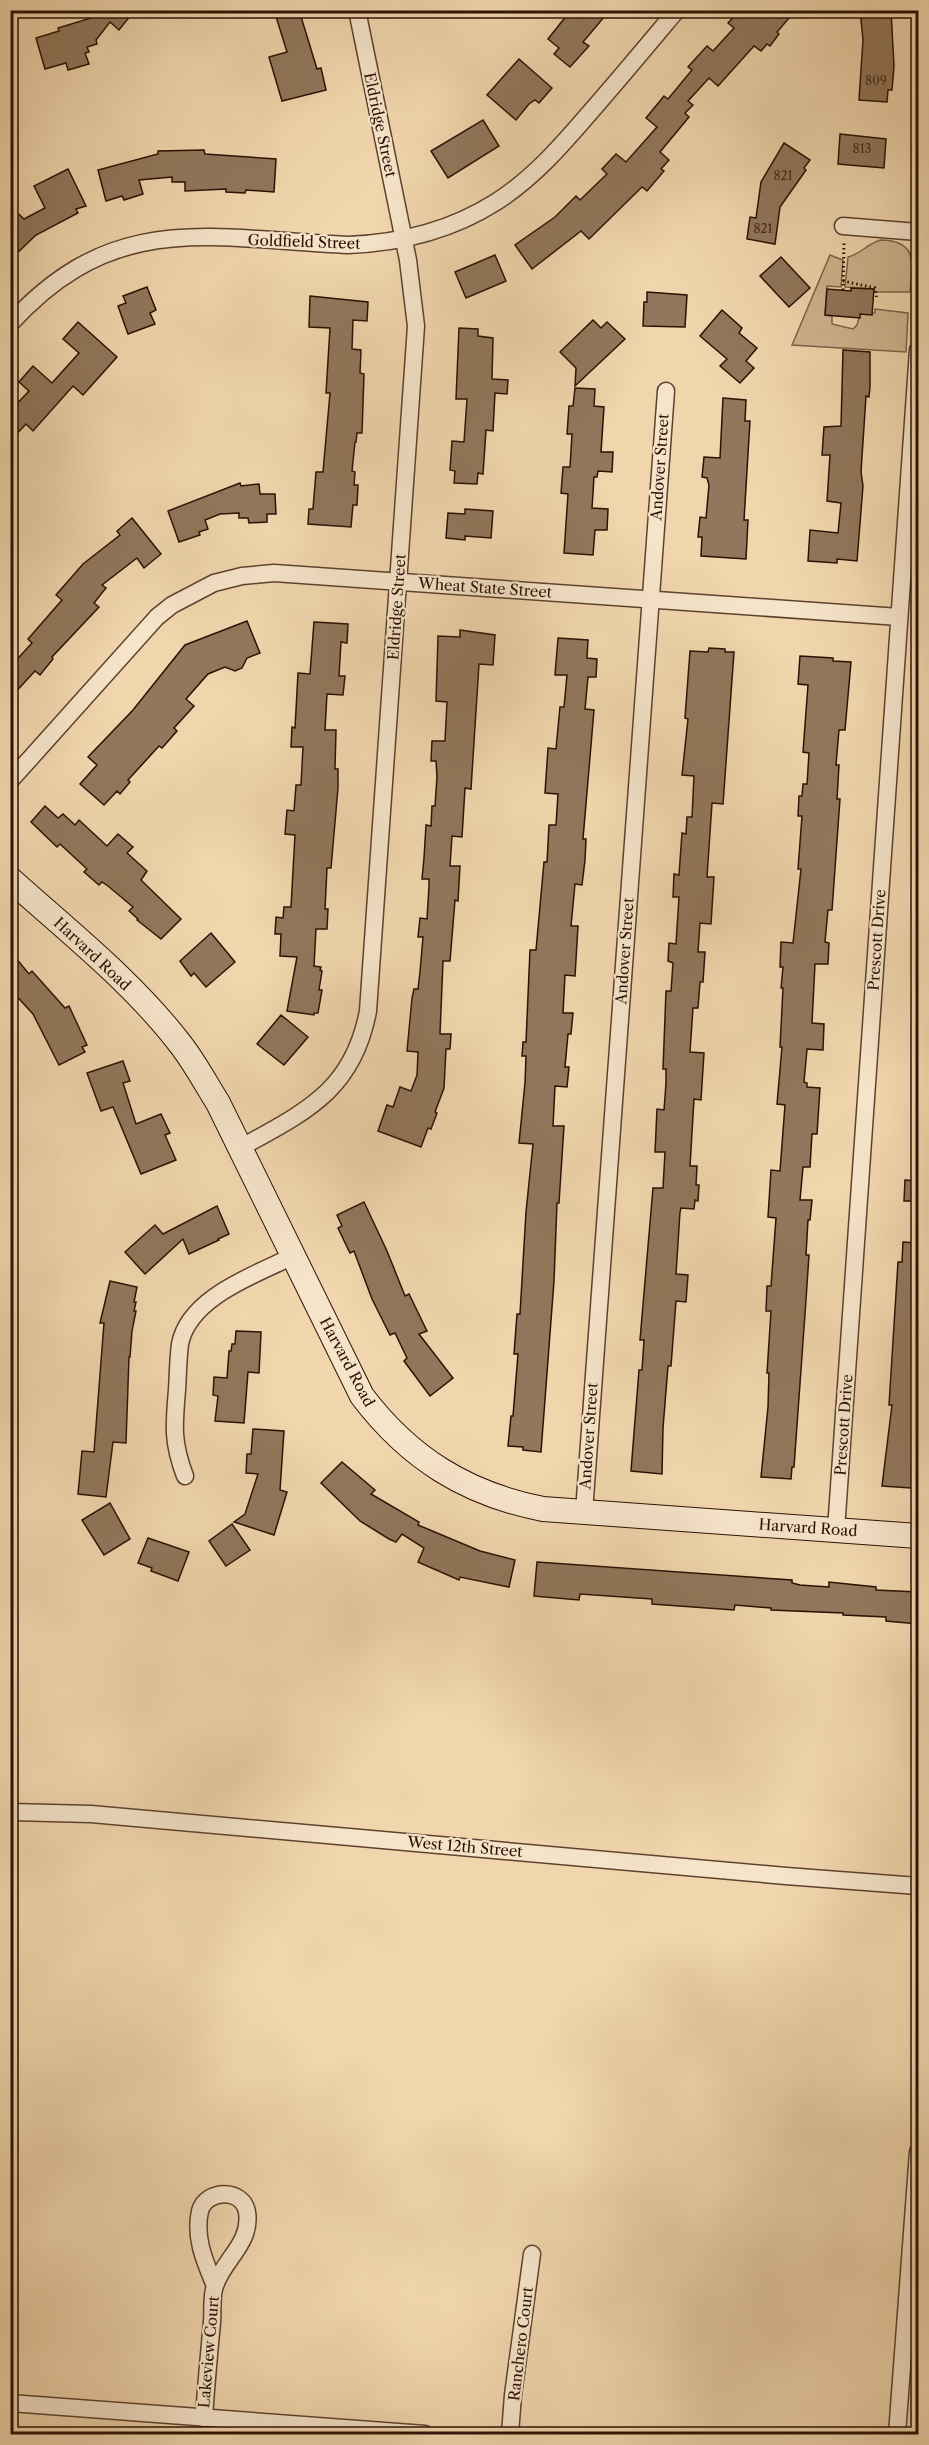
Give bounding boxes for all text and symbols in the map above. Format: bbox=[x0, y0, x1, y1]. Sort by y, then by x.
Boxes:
street label: Eldridge Street bbox=[360, 71, 401, 180]
house number: 809 bbox=[865, 73, 887, 88]
house number: 813 bbox=[853, 141, 871, 156]
house number: 821 bbox=[773, 168, 793, 183]
house number: 821 bbox=[753, 221, 773, 236]
street label: Goldfield Street bbox=[247, 230, 361, 253]
street label: Andover Street bbox=[646, 412, 673, 522]
street label: Eldridge Street bbox=[383, 552, 410, 661]
street label: Wheat State Street bbox=[416, 573, 553, 602]
street label: Prescott Drive bbox=[863, 889, 890, 991]
street label: Andover Street bbox=[611, 896, 638, 1006]
street label: Harvard Road bbox=[50, 913, 135, 994]
street label: Harvard Road bbox=[316, 1314, 379, 1410]
street label: Prescott Drive bbox=[830, 1374, 857, 1476]
street label: Andover Street bbox=[575, 1381, 602, 1491]
street label: Harvard Road bbox=[758, 1515, 858, 1540]
street label: West 12th Street bbox=[406, 1832, 524, 1861]
street label: Ranchero Court bbox=[504, 2285, 537, 2402]
street label: Lakeview Court bbox=[194, 2294, 223, 2409]

